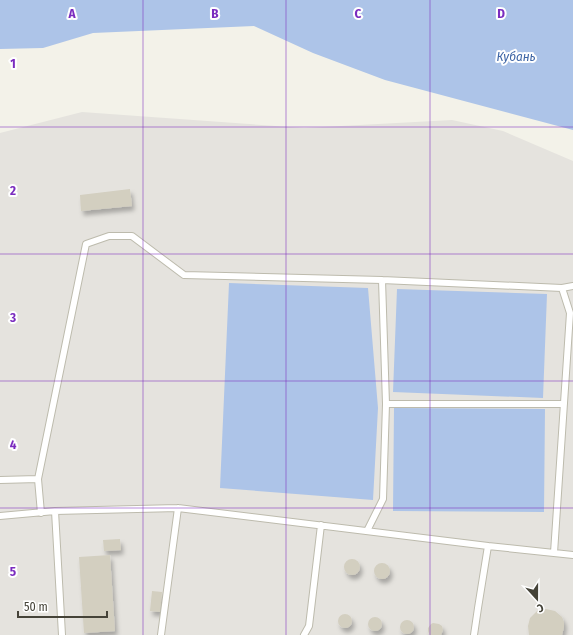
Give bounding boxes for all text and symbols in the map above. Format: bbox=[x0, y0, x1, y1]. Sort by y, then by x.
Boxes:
text: A bbox=[67, 6, 76, 21]
text: B bbox=[211, 6, 219, 21]
text: C bbox=[355, 6, 362, 21]
text: D bbox=[497, 6, 505, 21]
water label: Кубань bbox=[496, 49, 536, 64]
text: 1 bbox=[10, 56, 16, 71]
text: 2 bbox=[9, 183, 16, 198]
text: 3 bbox=[9, 310, 16, 325]
text: 4 bbox=[10, 437, 17, 452]
text: 5 bbox=[10, 564, 16, 579]
north arrow bbox=[517, 579, 557, 619]
scale bar bbox=[18, 593, 107, 619]
text: 50 m bbox=[24, 600, 48, 614]
text: С bbox=[535, 601, 545, 615]

